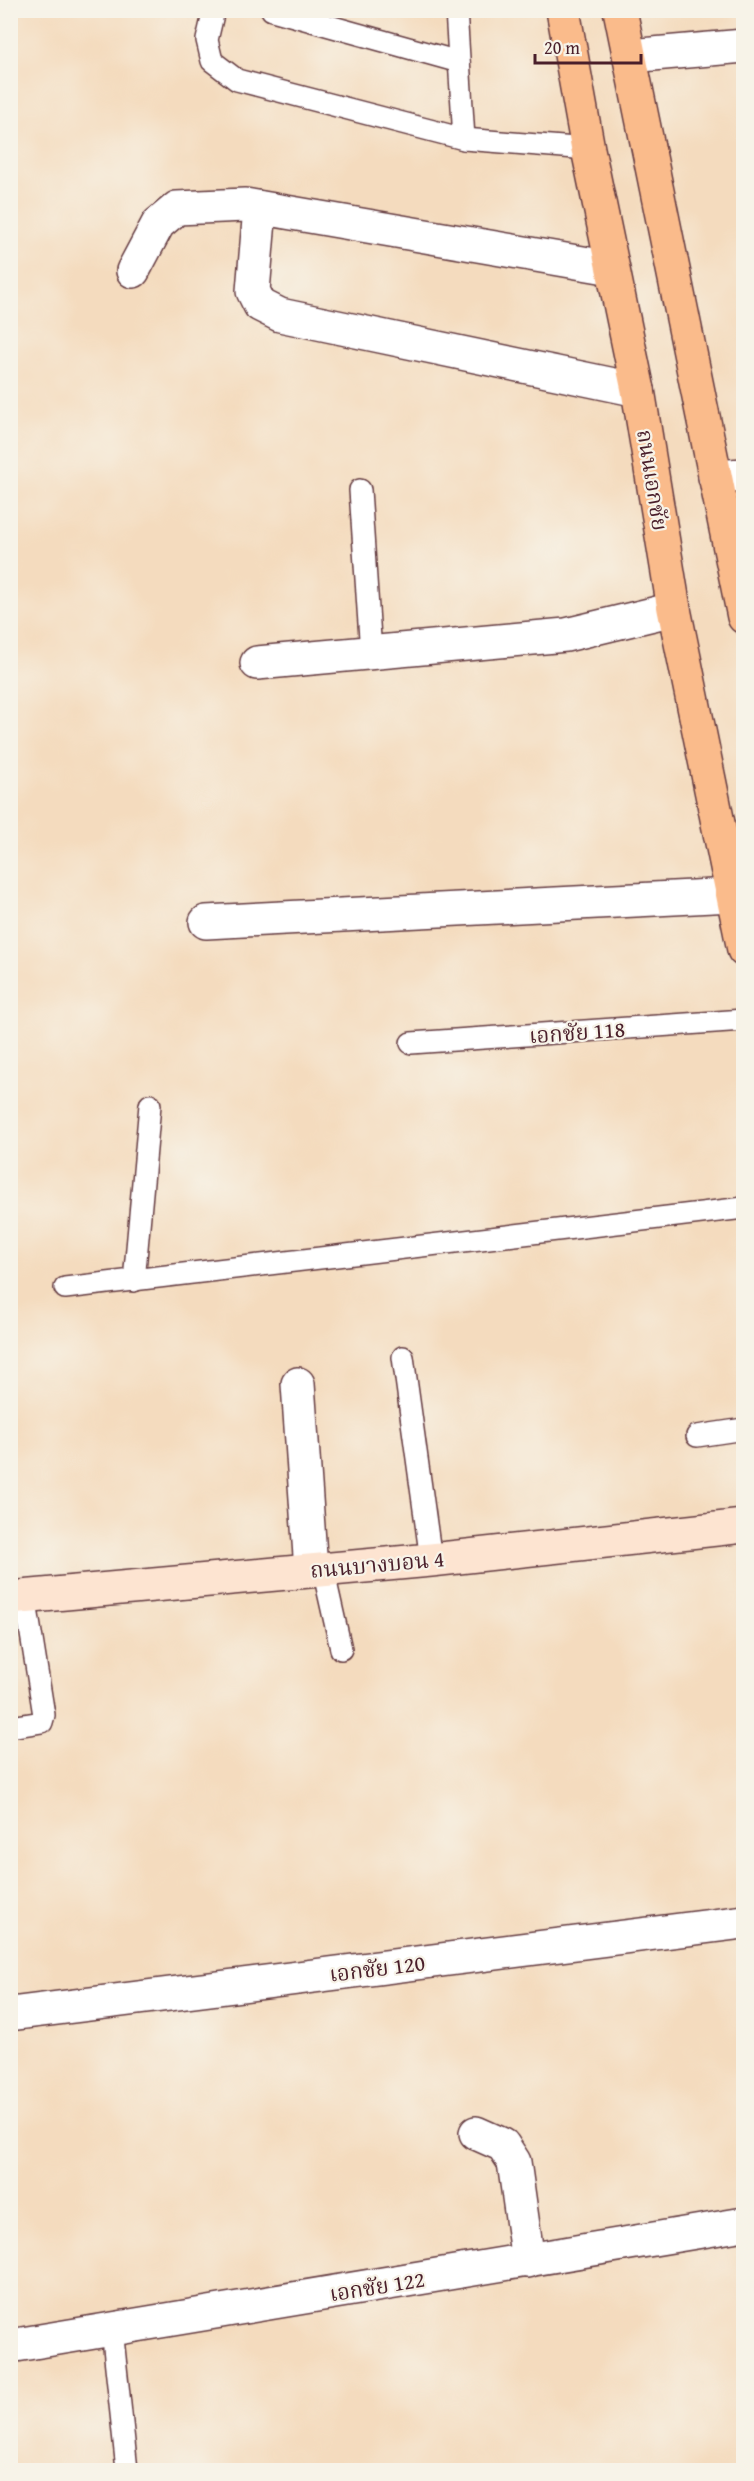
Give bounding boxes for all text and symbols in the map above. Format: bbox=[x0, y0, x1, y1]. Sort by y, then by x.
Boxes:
scale bar bbox=[535, 27, 642, 65]
text: 20 m bbox=[544, 34, 580, 61]
street label: ถนนเอกชัย bbox=[629, 427, 677, 533]
street label: เอกชัย 118 bbox=[528, 1013, 626, 1051]
street label: ถนนบางบอน 4 bbox=[309, 1542, 445, 1586]
street label: เอกชัย 120 bbox=[327, 1946, 427, 1990]
street label: เอกชัย 122 bbox=[327, 2263, 427, 2309]

